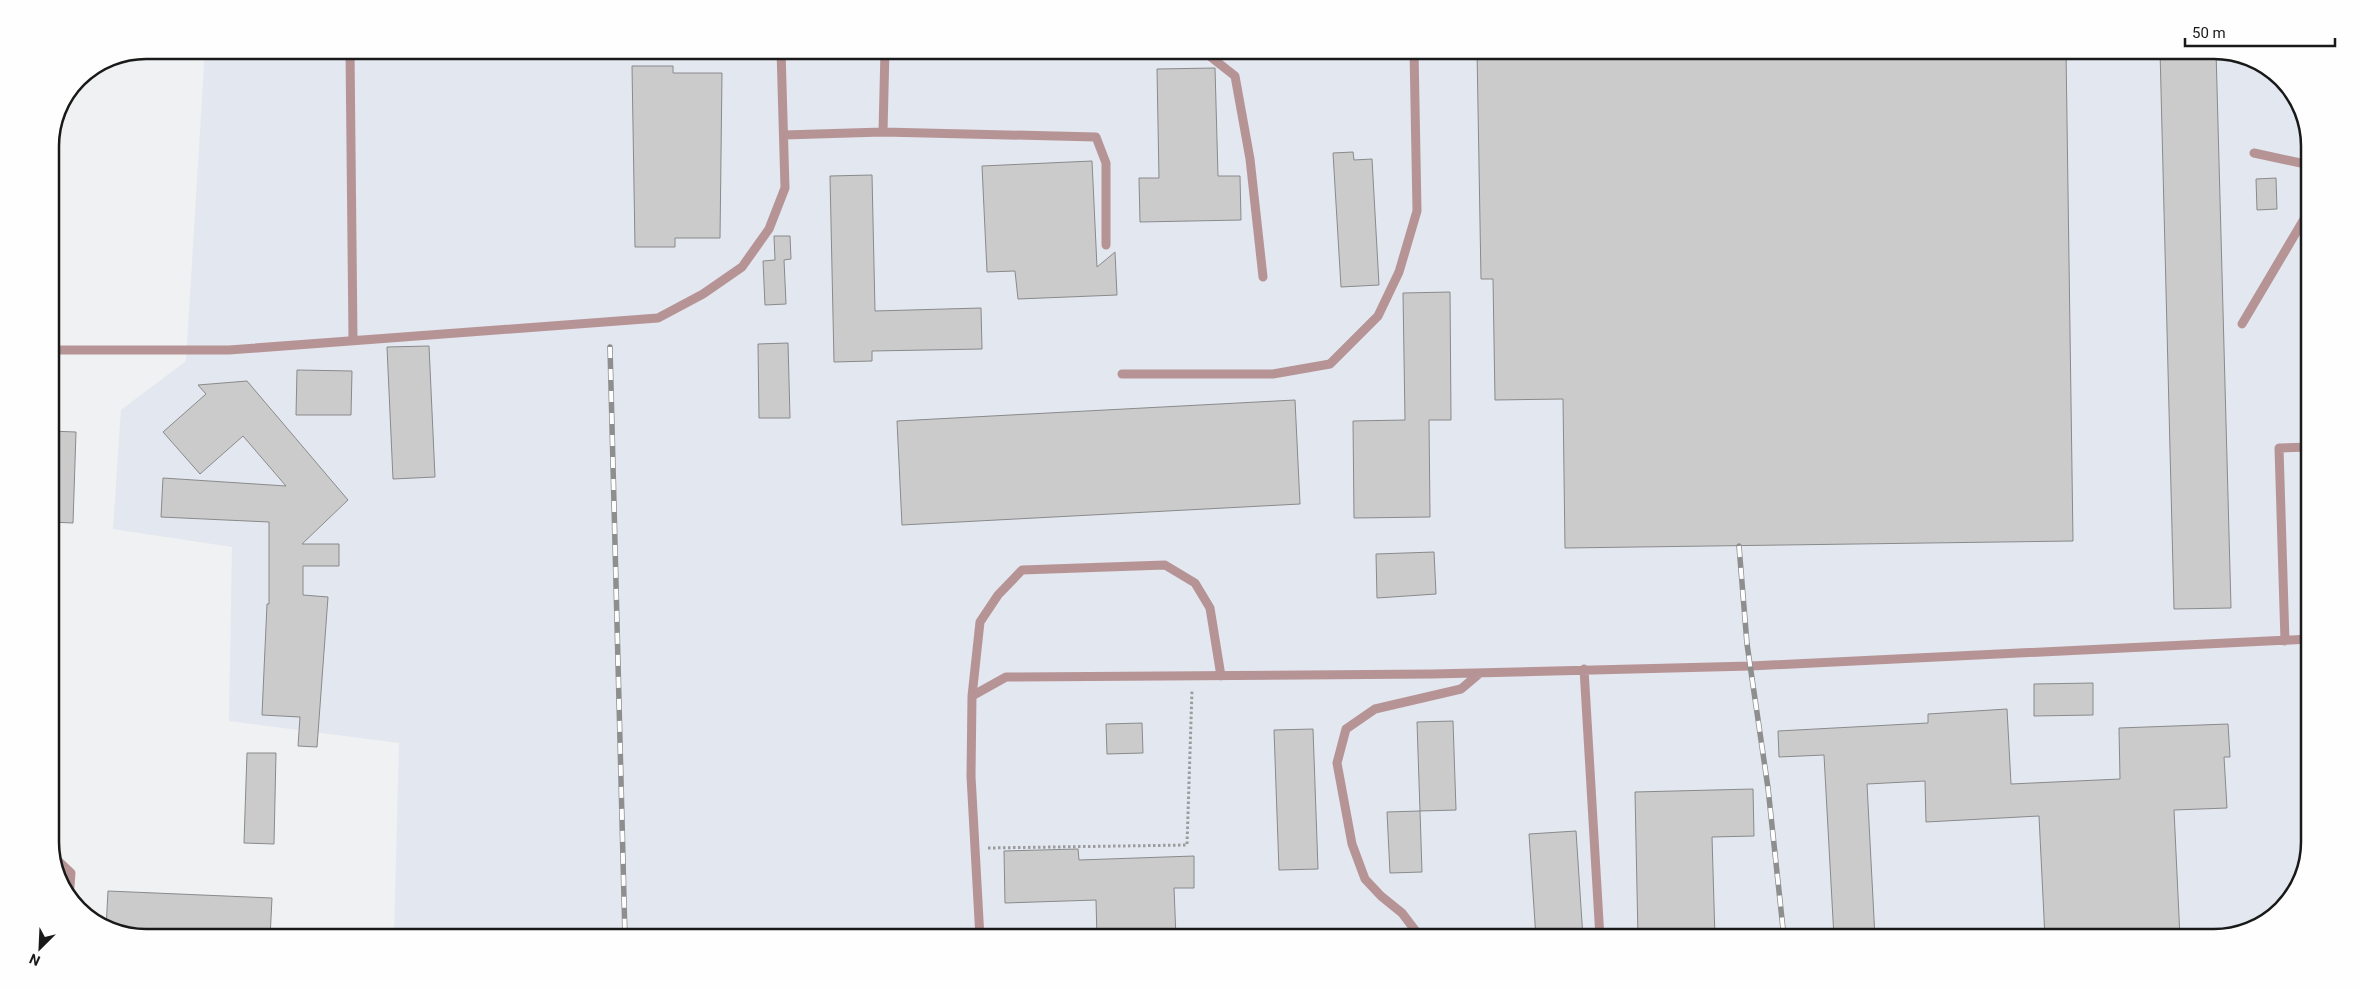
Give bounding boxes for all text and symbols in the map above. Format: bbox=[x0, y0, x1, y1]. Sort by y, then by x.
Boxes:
scale bar bbox=[2185, 15, 2335, 47]
text: 50 m bbox=[2192, 24, 2226, 42]
north arrow bbox=[15, 923, 65, 973]
text: N bbox=[27, 951, 42, 969]

